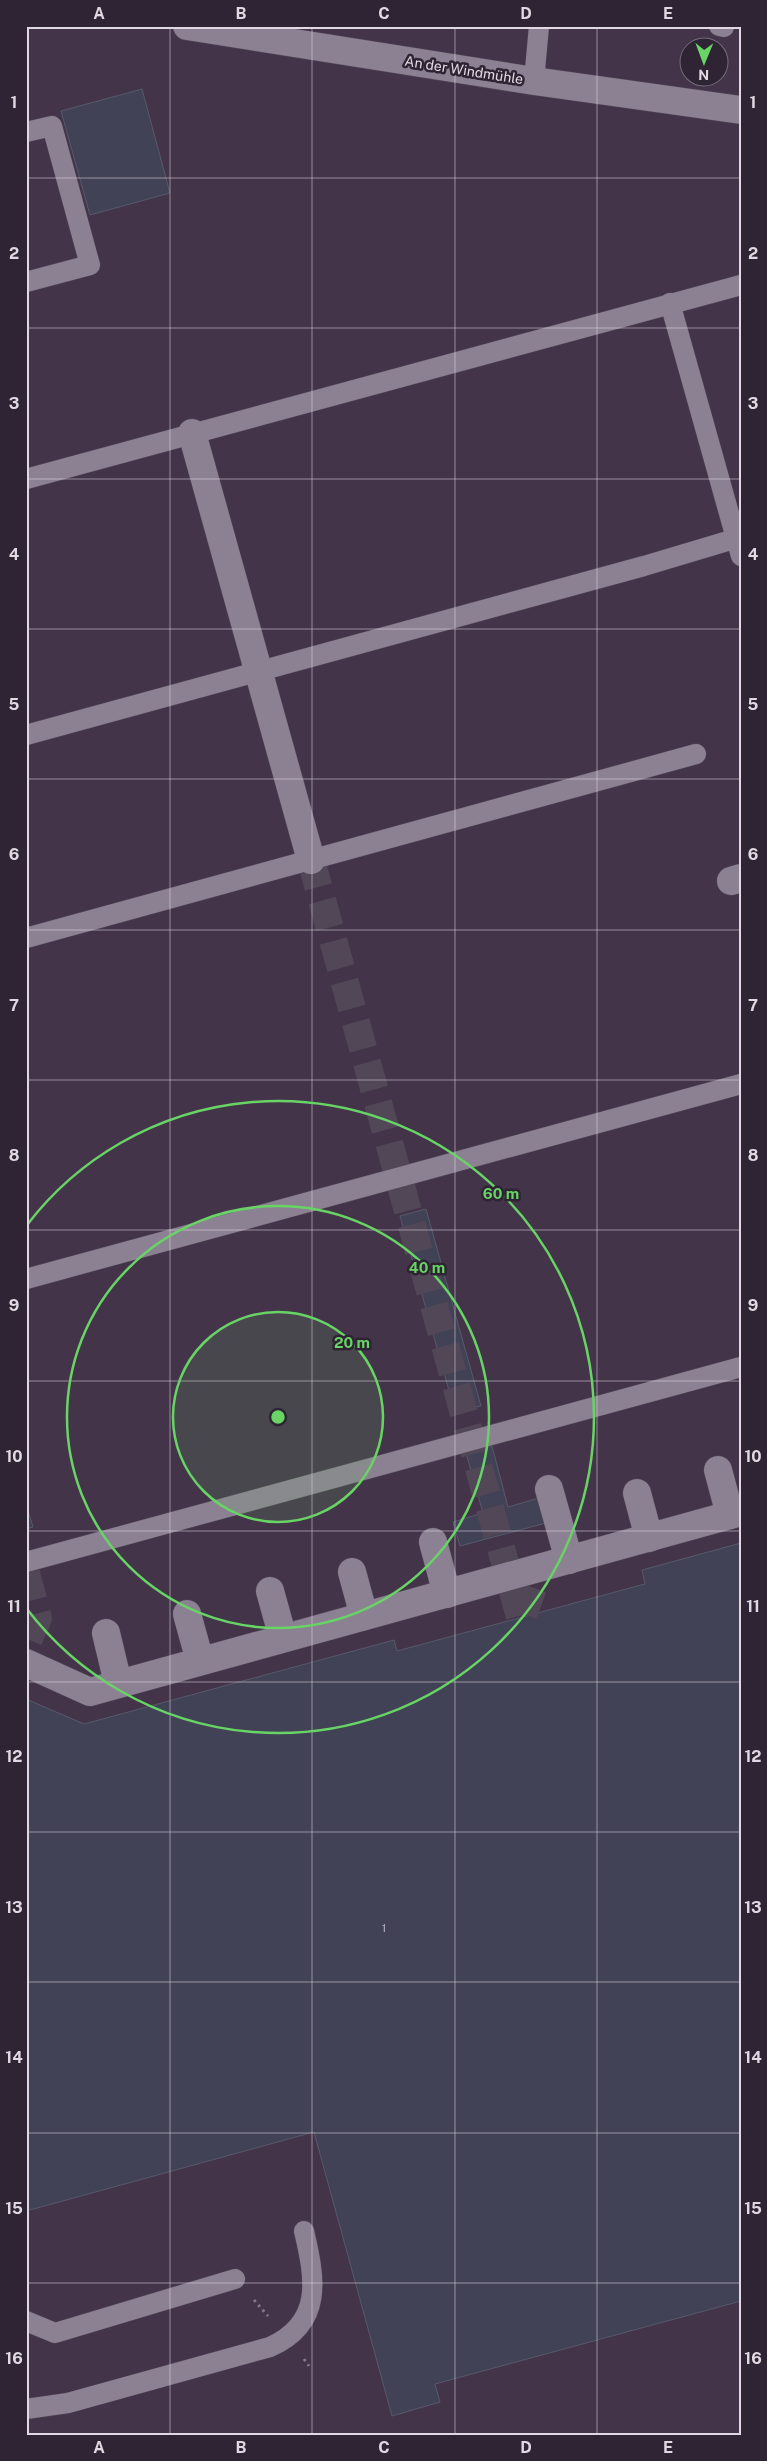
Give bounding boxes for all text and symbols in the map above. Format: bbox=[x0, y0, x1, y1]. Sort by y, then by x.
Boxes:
text: A bbox=[93, 4, 105, 23]
text: B bbox=[236, 4, 247, 23]
text: C bbox=[378, 4, 390, 23]
text: D bbox=[520, 4, 532, 23]
text: E bbox=[663, 4, 673, 23]
north arrow bbox=[680, 38, 730, 88]
street label: An der Windmühle bbox=[404, 53, 524, 87]
text: N bbox=[698, 67, 709, 83]
text: 1 bbox=[11, 93, 17, 112]
text: 1 bbox=[750, 93, 756, 112]
text: 2 bbox=[9, 244, 19, 263]
text: 2 bbox=[748, 244, 758, 263]
text: 3 bbox=[9, 394, 19, 413]
text: 3 bbox=[748, 394, 758, 413]
text: 4 bbox=[9, 545, 20, 564]
text: 4 bbox=[748, 545, 759, 564]
text: 5 bbox=[9, 695, 20, 714]
text: 5 bbox=[748, 695, 759, 714]
text: 6 bbox=[9, 845, 19, 864]
text: 6 bbox=[748, 845, 758, 864]
text: 7 bbox=[9, 996, 19, 1015]
text: 7 bbox=[748, 996, 758, 1015]
text: 8 bbox=[9, 1146, 20, 1165]
text: 8 bbox=[748, 1146, 759, 1165]
text: 60 m bbox=[483, 1185, 519, 1202]
text: 40 m bbox=[409, 1259, 445, 1276]
text: 9 bbox=[9, 1296, 19, 1315]
text: 9 bbox=[748, 1296, 758, 1315]
text: 20 m bbox=[334, 1334, 370, 1351]
centre of rings bbox=[269, 1408, 287, 1426]
text: 10 bbox=[5, 1447, 23, 1466]
text: 10 bbox=[744, 1447, 762, 1466]
text: 11 bbox=[7, 1597, 21, 1616]
text: 11 bbox=[746, 1597, 760, 1616]
text: 12 bbox=[5, 1747, 23, 1766]
text: 12 bbox=[744, 1747, 762, 1766]
text: 13 bbox=[5, 1898, 23, 1917]
text: 13 bbox=[744, 1898, 762, 1917]
house number: 1 bbox=[382, 1922, 386, 1934]
text: 14 bbox=[5, 2048, 23, 2067]
text: 14 bbox=[744, 2048, 762, 2067]
text: 15 bbox=[5, 2199, 23, 2218]
text: 15 bbox=[744, 2199, 762, 2218]
text: 16 bbox=[5, 2349, 23, 2368]
text: 16 bbox=[744, 2349, 762, 2368]
text: A bbox=[93, 2438, 105, 2457]
text: B bbox=[236, 2438, 247, 2457]
text: C bbox=[378, 2438, 390, 2457]
text: D bbox=[520, 2438, 532, 2457]
text: E bbox=[663, 2438, 673, 2457]

